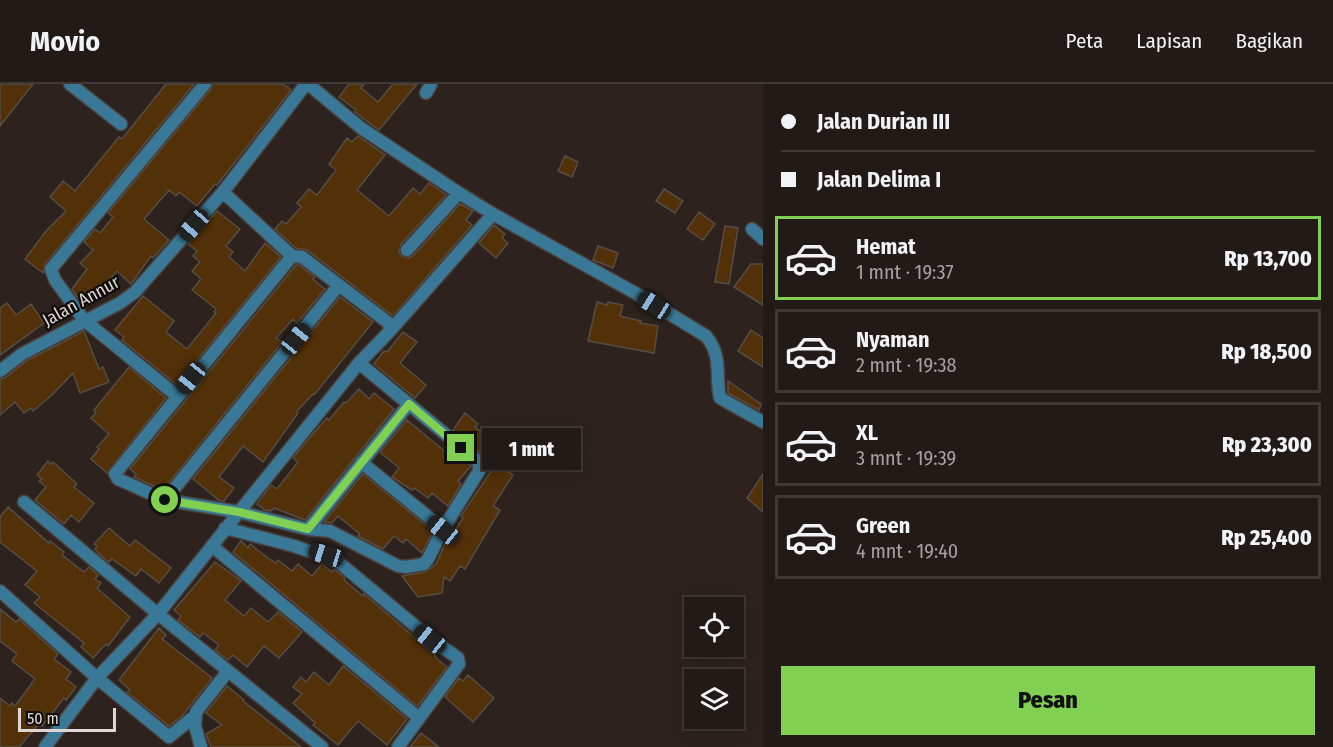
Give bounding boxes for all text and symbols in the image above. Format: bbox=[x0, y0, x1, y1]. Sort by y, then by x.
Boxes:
text: Movio bbox=[30, 25, 100, 58]
text: Peta bbox=[1066, 28, 1103, 54]
text: Lapisan bbox=[1136, 28, 1202, 54]
text: Bagikan bbox=[1235, 28, 1303, 54]
text: Jalan Durian III bbox=[817, 108, 950, 135]
text: Jalan Delima I bbox=[817, 166, 941, 193]
car bbox=[175, 206, 213, 244]
icon: car bbox=[784, 231, 838, 285]
text: Hemat bbox=[856, 233, 916, 260]
text: Rp 13,700 bbox=[1224, 245, 1312, 272]
text: 1 mnt · 19:37 bbox=[856, 260, 954, 284]
street label: Jalan Annur bbox=[39, 270, 124, 331]
car bbox=[634, 288, 674, 322]
car bbox=[278, 319, 314, 359]
icon: car bbox=[784, 324, 838, 378]
text: Nyaman bbox=[856, 326, 929, 353]
text: Rp 18,500 bbox=[1221, 338, 1312, 365]
text: 2 mnt · 19:38 bbox=[856, 353, 957, 377]
car bbox=[173, 358, 209, 398]
icon: car bbox=[784, 417, 838, 471]
text: XL bbox=[856, 419, 878, 446]
callout: 1 mnt bbox=[482, 427, 581, 469]
text: Rp 23,300 bbox=[1222, 431, 1312, 458]
route end bbox=[447, 434, 474, 461]
text: 1 mnt bbox=[509, 437, 554, 461]
text: 3 mnt · 19:39 bbox=[856, 446, 956, 470]
route start bbox=[151, 486, 178, 513]
icon: car bbox=[784, 510, 838, 564]
car bbox=[423, 512, 463, 548]
text: Green bbox=[856, 512, 910, 539]
text: Rp 25,400 bbox=[1221, 524, 1312, 551]
text: 4 mnt · 19:40 bbox=[856, 539, 958, 563]
car bbox=[306, 541, 346, 569]
map controls bbox=[684, 597, 744, 729]
button: locate bbox=[684, 597, 744, 657]
car bbox=[410, 621, 450, 657]
button: Pesan bbox=[781, 666, 1315, 735]
button: layers bbox=[684, 669, 744, 729]
scale bar bbox=[18, 705, 116, 732]
text: 50 m bbox=[27, 709, 59, 728]

